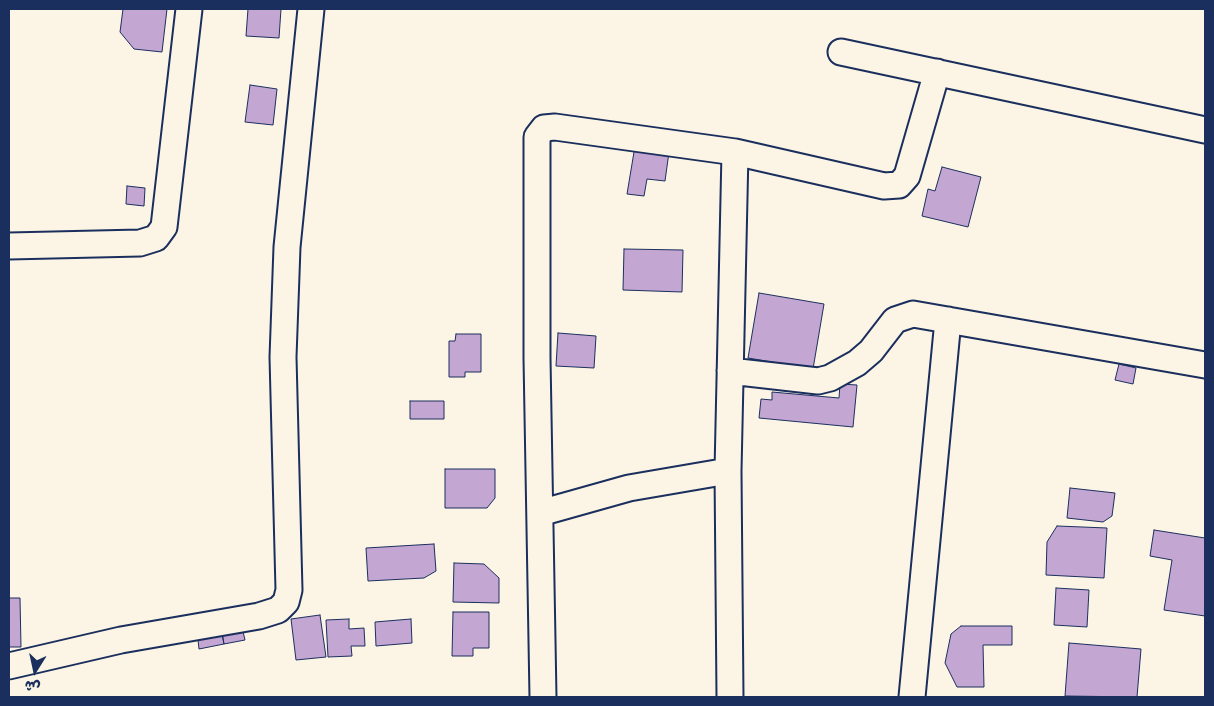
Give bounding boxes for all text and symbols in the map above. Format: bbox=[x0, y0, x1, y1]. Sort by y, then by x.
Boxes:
north arrow bbox=[10, 646, 60, 696]
text: ش bbox=[23, 677, 41, 696]

